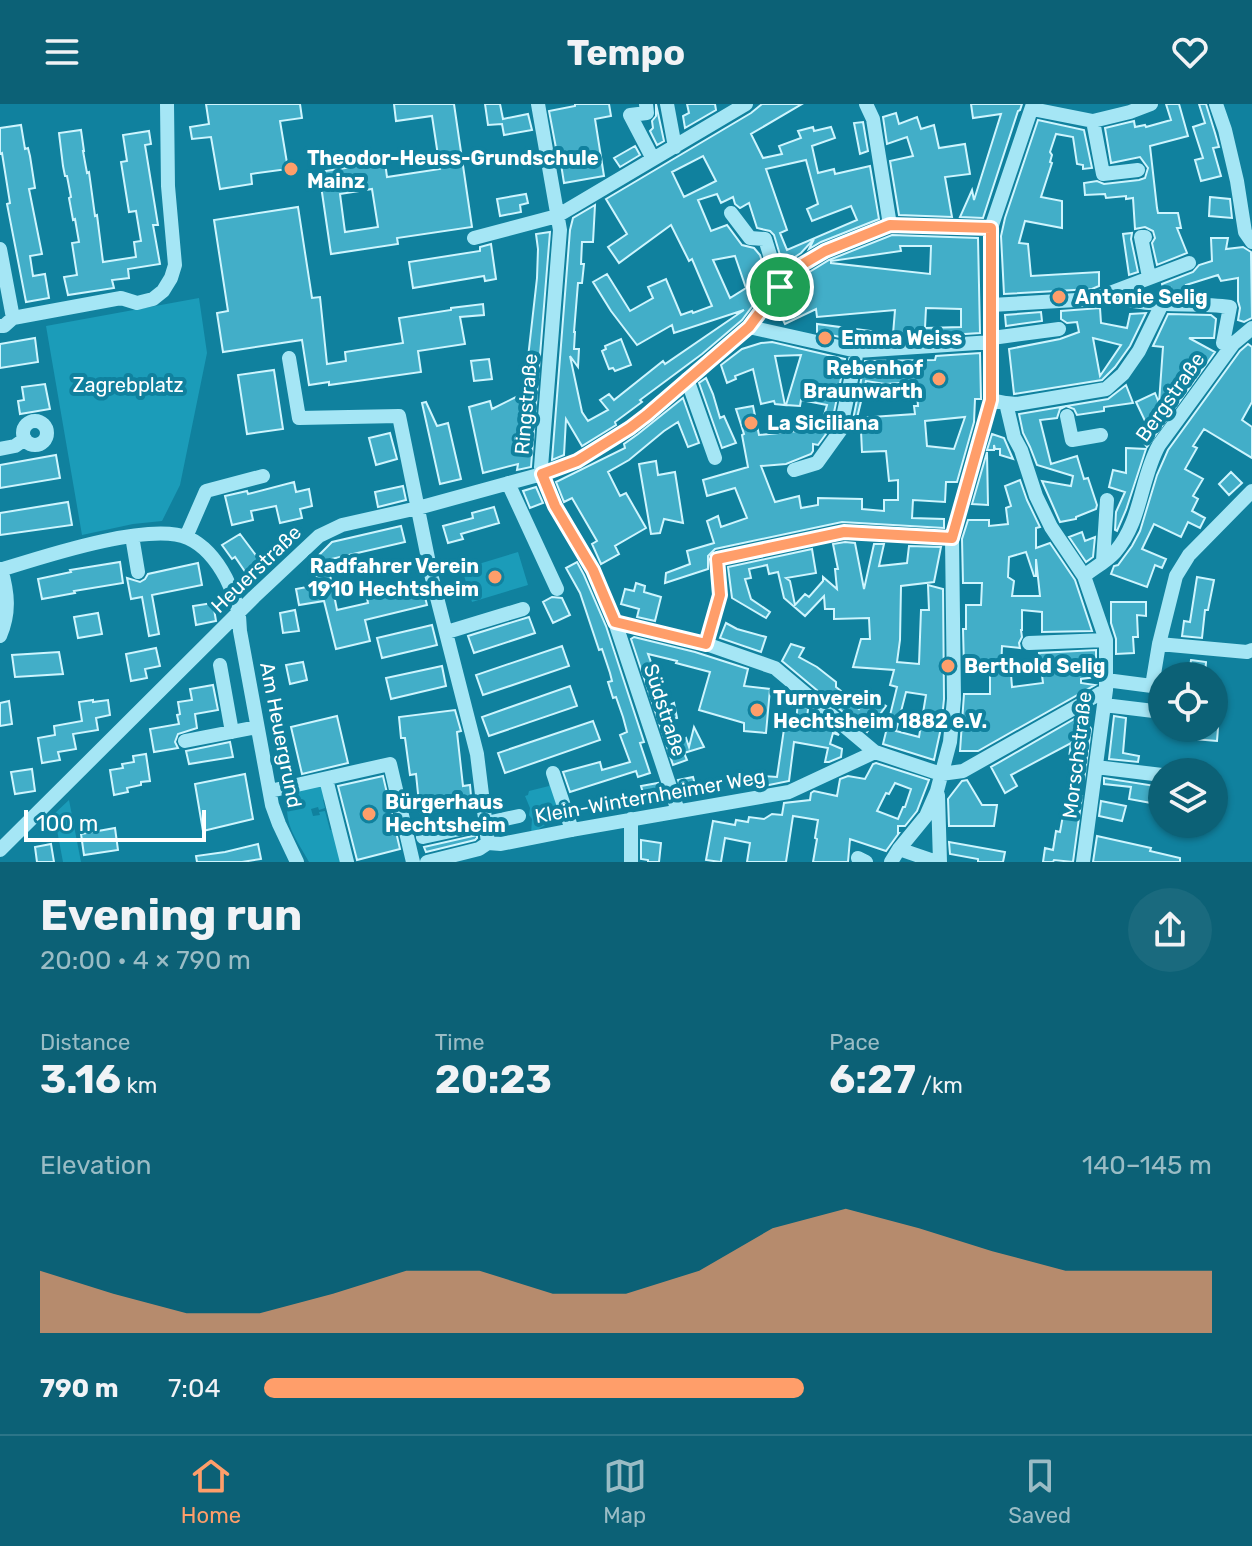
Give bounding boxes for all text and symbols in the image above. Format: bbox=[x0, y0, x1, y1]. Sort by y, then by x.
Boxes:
icon: menu bbox=[40, 30, 84, 74]
icon: heart bbox=[1168, 30, 1212, 74]
text: Tempo bbox=[567, 31, 685, 74]
place label: Theodor-Heuss-Grundschule Mainz bbox=[307, 146, 599, 193]
marker: Theodor-Heuss-Grundschule Mainz bbox=[282, 160, 300, 178]
pin bbox=[746, 253, 814, 321]
icon: arrive bbox=[758, 265, 802, 309]
place label: Antonie Selig bbox=[1075, 285, 1208, 309]
marker: Antonie Selig bbox=[1050, 288, 1068, 306]
place label: Emma Weiss bbox=[841, 326, 962, 350]
marker: Emma Weiss bbox=[816, 329, 834, 347]
street label: Bergstraße bbox=[1131, 348, 1209, 446]
street label: Ringstraße bbox=[510, 352, 542, 456]
place label: Rebenhof Braunwarth bbox=[803, 356, 923, 403]
marker: Rebenhof Braunwarth bbox=[930, 370, 948, 388]
park label: Zagrebplatz bbox=[72, 373, 184, 397]
place label: La Siciliana bbox=[767, 411, 879, 435]
marker: La Siciliana bbox=[742, 414, 760, 432]
street label: Heuerstraße bbox=[206, 520, 306, 618]
place label: Radfahrer Verein 1910 Hechtsheim bbox=[308, 554, 479, 601]
marker: Radfahrer Verein 1910 Hechtsheim bbox=[486, 568, 504, 586]
place label: Berthold Selig bbox=[964, 654, 1105, 678]
marker: Berthold Selig bbox=[939, 657, 957, 675]
street label: Am Heuergrund bbox=[255, 660, 307, 810]
street label: Südstraße bbox=[639, 661, 691, 759]
map controls bbox=[1148, 662, 1228, 838]
button: locate bbox=[1148, 662, 1228, 742]
place label: Turnverein Hechtsheim 1882 e.V. bbox=[773, 686, 987, 733]
street label: Morschstraße bbox=[1057, 690, 1097, 820]
marker: Turnverein Hechtsheim 1882 e.V. bbox=[748, 701, 766, 719]
button: layers bbox=[1148, 758, 1228, 838]
street label: Klein-Winternheimer Weg bbox=[533, 764, 767, 828]
place label: Bürgerhaus Hechtsheim bbox=[385, 790, 506, 837]
marker: Bürgerhaus Hechtsheim bbox=[360, 805, 378, 823]
scale bar bbox=[24, 806, 206, 842]
text: 100 m bbox=[36, 810, 98, 837]
button: share bbox=[1128, 888, 1212, 972]
text: Evening run bbox=[40, 889, 302, 941]
text: 20:00 · 4 × 790 m bbox=[40, 945, 251, 976]
text: Distance bbox=[40, 1029, 130, 1056]
text: Time bbox=[435, 1029, 485, 1056]
text: Pace bbox=[829, 1029, 880, 1056]
text: 3.16 bbox=[40, 1056, 121, 1103]
text: 20:23 bbox=[435, 1056, 552, 1103]
text: 6:27 bbox=[829, 1056, 916, 1103]
text: km bbox=[121, 1072, 157, 1099]
text: /km bbox=[916, 1072, 963, 1099]
text: Elevation bbox=[40, 1150, 151, 1181]
text: 140–145 m bbox=[1082, 1150, 1212, 1181]
text: 790 m bbox=[40, 1373, 119, 1404]
text: 7:04 bbox=[168, 1373, 221, 1404]
tab: Home bbox=[181, 1454, 241, 1529]
tab: Map bbox=[603, 1454, 647, 1529]
tab: Saved bbox=[1008, 1454, 1071, 1529]

